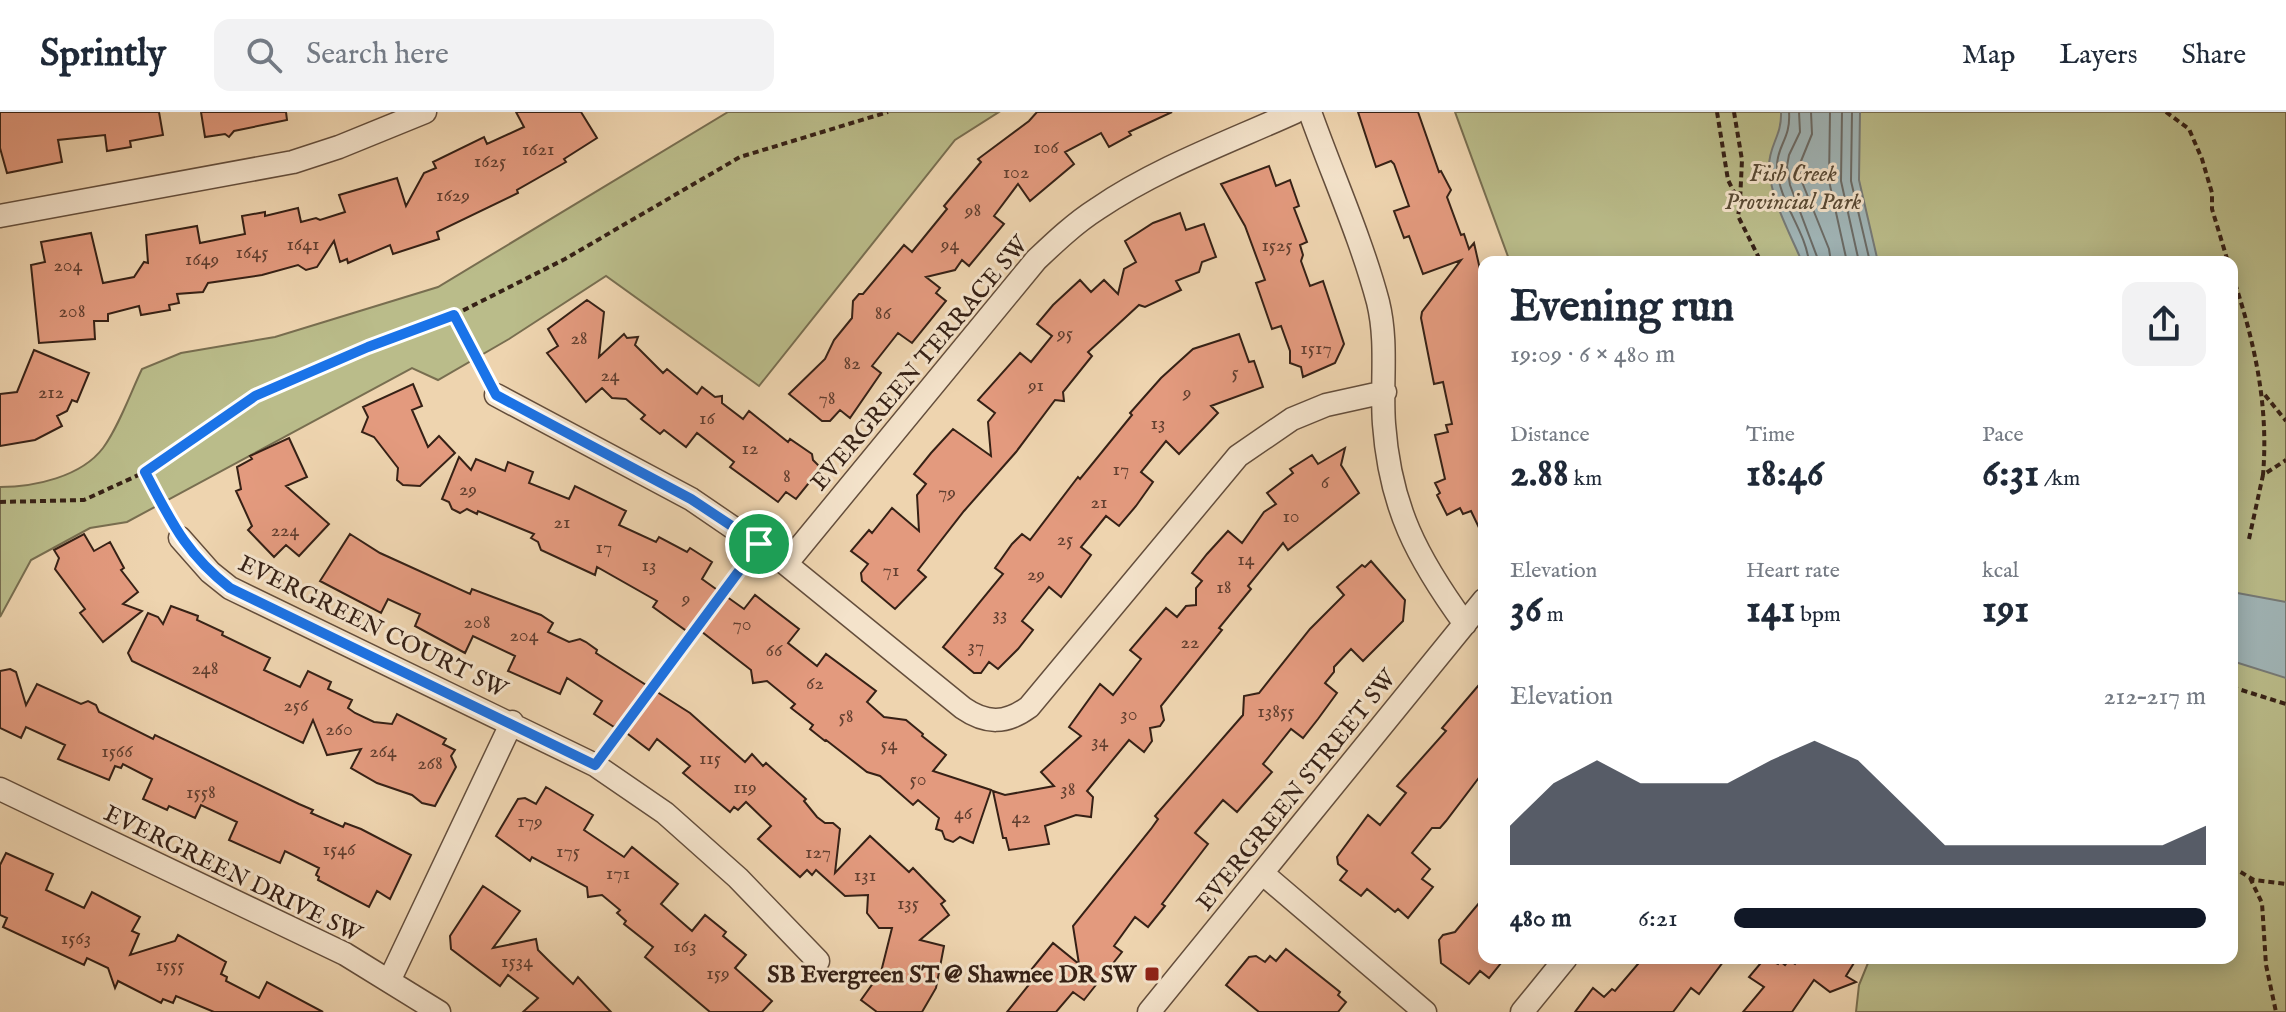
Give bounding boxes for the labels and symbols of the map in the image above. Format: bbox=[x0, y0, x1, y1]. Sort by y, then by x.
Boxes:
house number: 106 bbox=[1033, 135, 1059, 160]
house number: 1621 bbox=[522, 137, 554, 162]
house number: 1625 bbox=[474, 149, 506, 174]
park label: Fish Creek Provincial Park bbox=[1725, 159, 1862, 218]
house number: 102 bbox=[1003, 160, 1029, 185]
house number: 1629 bbox=[436, 183, 470, 208]
house number: 98 bbox=[964, 198, 981, 223]
street label: EVERGREEN TERRACE SW bbox=[804, 229, 1037, 498]
house number: 1641 bbox=[286, 232, 320, 257]
house number: 94 bbox=[940, 232, 959, 257]
house number: 1525 bbox=[1261, 233, 1293, 258]
house number: 1645 bbox=[236, 240, 268, 265]
house number: 1649 bbox=[185, 247, 219, 272]
house number: 204 bbox=[53, 253, 83, 278]
house number: 208 bbox=[58, 299, 86, 324]
house number: 86 bbox=[875, 301, 892, 326]
house number: 95 bbox=[1056, 321, 1073, 346]
house number: 28 bbox=[570, 326, 588, 351]
house number: 1517 bbox=[1300, 336, 1332, 361]
house number: 82 bbox=[843, 351, 861, 376]
house number: 5 bbox=[1231, 360, 1239, 385]
house number: 24 bbox=[600, 363, 620, 388]
house number: 91 bbox=[1027, 373, 1044, 398]
house number: 212 bbox=[38, 380, 64, 405]
house number: 9 bbox=[1182, 380, 1191, 405]
house number: 78 bbox=[818, 386, 836, 411]
house number: 16 bbox=[699, 406, 716, 431]
house number: 13 bbox=[1151, 411, 1165, 436]
house number: 12 bbox=[742, 436, 758, 461]
house number: 17 bbox=[1113, 457, 1129, 482]
house number: 8 bbox=[783, 464, 791, 489]
house number: 6 bbox=[1321, 470, 1330, 495]
house number: 29 bbox=[459, 477, 477, 502]
house number: 79 bbox=[938, 480, 956, 505]
house number: 21 bbox=[1091, 490, 1107, 515]
house number: 10 bbox=[1282, 504, 1300, 529]
house number: 21 bbox=[554, 510, 570, 535]
pin bbox=[725, 510, 793, 578]
house number: 224 bbox=[271, 518, 299, 543]
house number: 25 bbox=[1057, 527, 1073, 552]
house number: 17 bbox=[596, 535, 612, 560]
house number: 14 bbox=[1237, 547, 1255, 572]
street label: EVERGREEN COURT SW bbox=[233, 549, 513, 707]
house number: 13 bbox=[642, 553, 656, 578]
house number: 71 bbox=[883, 558, 899, 583]
house number: 29 bbox=[1027, 562, 1045, 587]
house number: 18 bbox=[1216, 575, 1232, 600]
house number: 9 bbox=[681, 586, 690, 611]
house number: 33 bbox=[993, 602, 1007, 627]
house number: 208 bbox=[463, 610, 491, 635]
house number: 70 bbox=[732, 612, 752, 637]
house number: 204 bbox=[509, 623, 539, 648]
house number: 22 bbox=[1181, 630, 1199, 655]
house number: 37 bbox=[968, 634, 984, 659]
house number: 66 bbox=[766, 638, 783, 663]
house number: 248 bbox=[191, 656, 219, 681]
street label: EVERGREEN STREET SW bbox=[1190, 663, 1405, 918]
house number: 62 bbox=[806, 671, 824, 696]
house number: 256 bbox=[284, 693, 309, 718]
house number: 13855 bbox=[1257, 699, 1295, 724]
house number: 30 bbox=[1120, 702, 1138, 727]
house number: 58 bbox=[838, 704, 854, 729]
house number: 260 bbox=[325, 717, 353, 742]
house number: 34 bbox=[1091, 729, 1109, 754]
house number: 54 bbox=[881, 732, 898, 757]
house number: 1566 bbox=[101, 739, 133, 764]
house number: 264 bbox=[369, 739, 397, 764]
house number: 115 bbox=[699, 746, 721, 771]
house number: 268 bbox=[417, 751, 443, 776]
house number: 50 bbox=[910, 767, 927, 792]
house number: 119 bbox=[733, 775, 757, 800]
house number: 38 bbox=[1060, 777, 1076, 802]
house number: 1558 bbox=[186, 780, 216, 805]
street label: EVERGREEN DRIVE SW bbox=[98, 798, 367, 951]
house number: 46 bbox=[954, 801, 973, 826]
house number: 42 bbox=[1011, 805, 1031, 830]
house number: 179 bbox=[517, 809, 543, 834]
house number: 1546 bbox=[323, 837, 356, 862]
house number: 175 bbox=[556, 839, 580, 864]
house number: 127 bbox=[805, 840, 831, 865]
house number: 171 bbox=[606, 861, 630, 886]
house number: 131 bbox=[854, 863, 876, 888]
house number: 135 bbox=[897, 891, 919, 916]
house number: 1563 bbox=[61, 926, 91, 951]
house number: 163 bbox=[673, 934, 697, 959]
house number: 1534 bbox=[501, 949, 533, 974]
house number: 1555 bbox=[155, 953, 185, 978]
place label: SB Evergreen ST @ Shawnee DR SW bbox=[767, 960, 1138, 991]
house number: 159 bbox=[706, 961, 730, 986]
marker: SB Evergreen ST @ Shawnee DR SW bbox=[1143, 965, 1161, 983]

